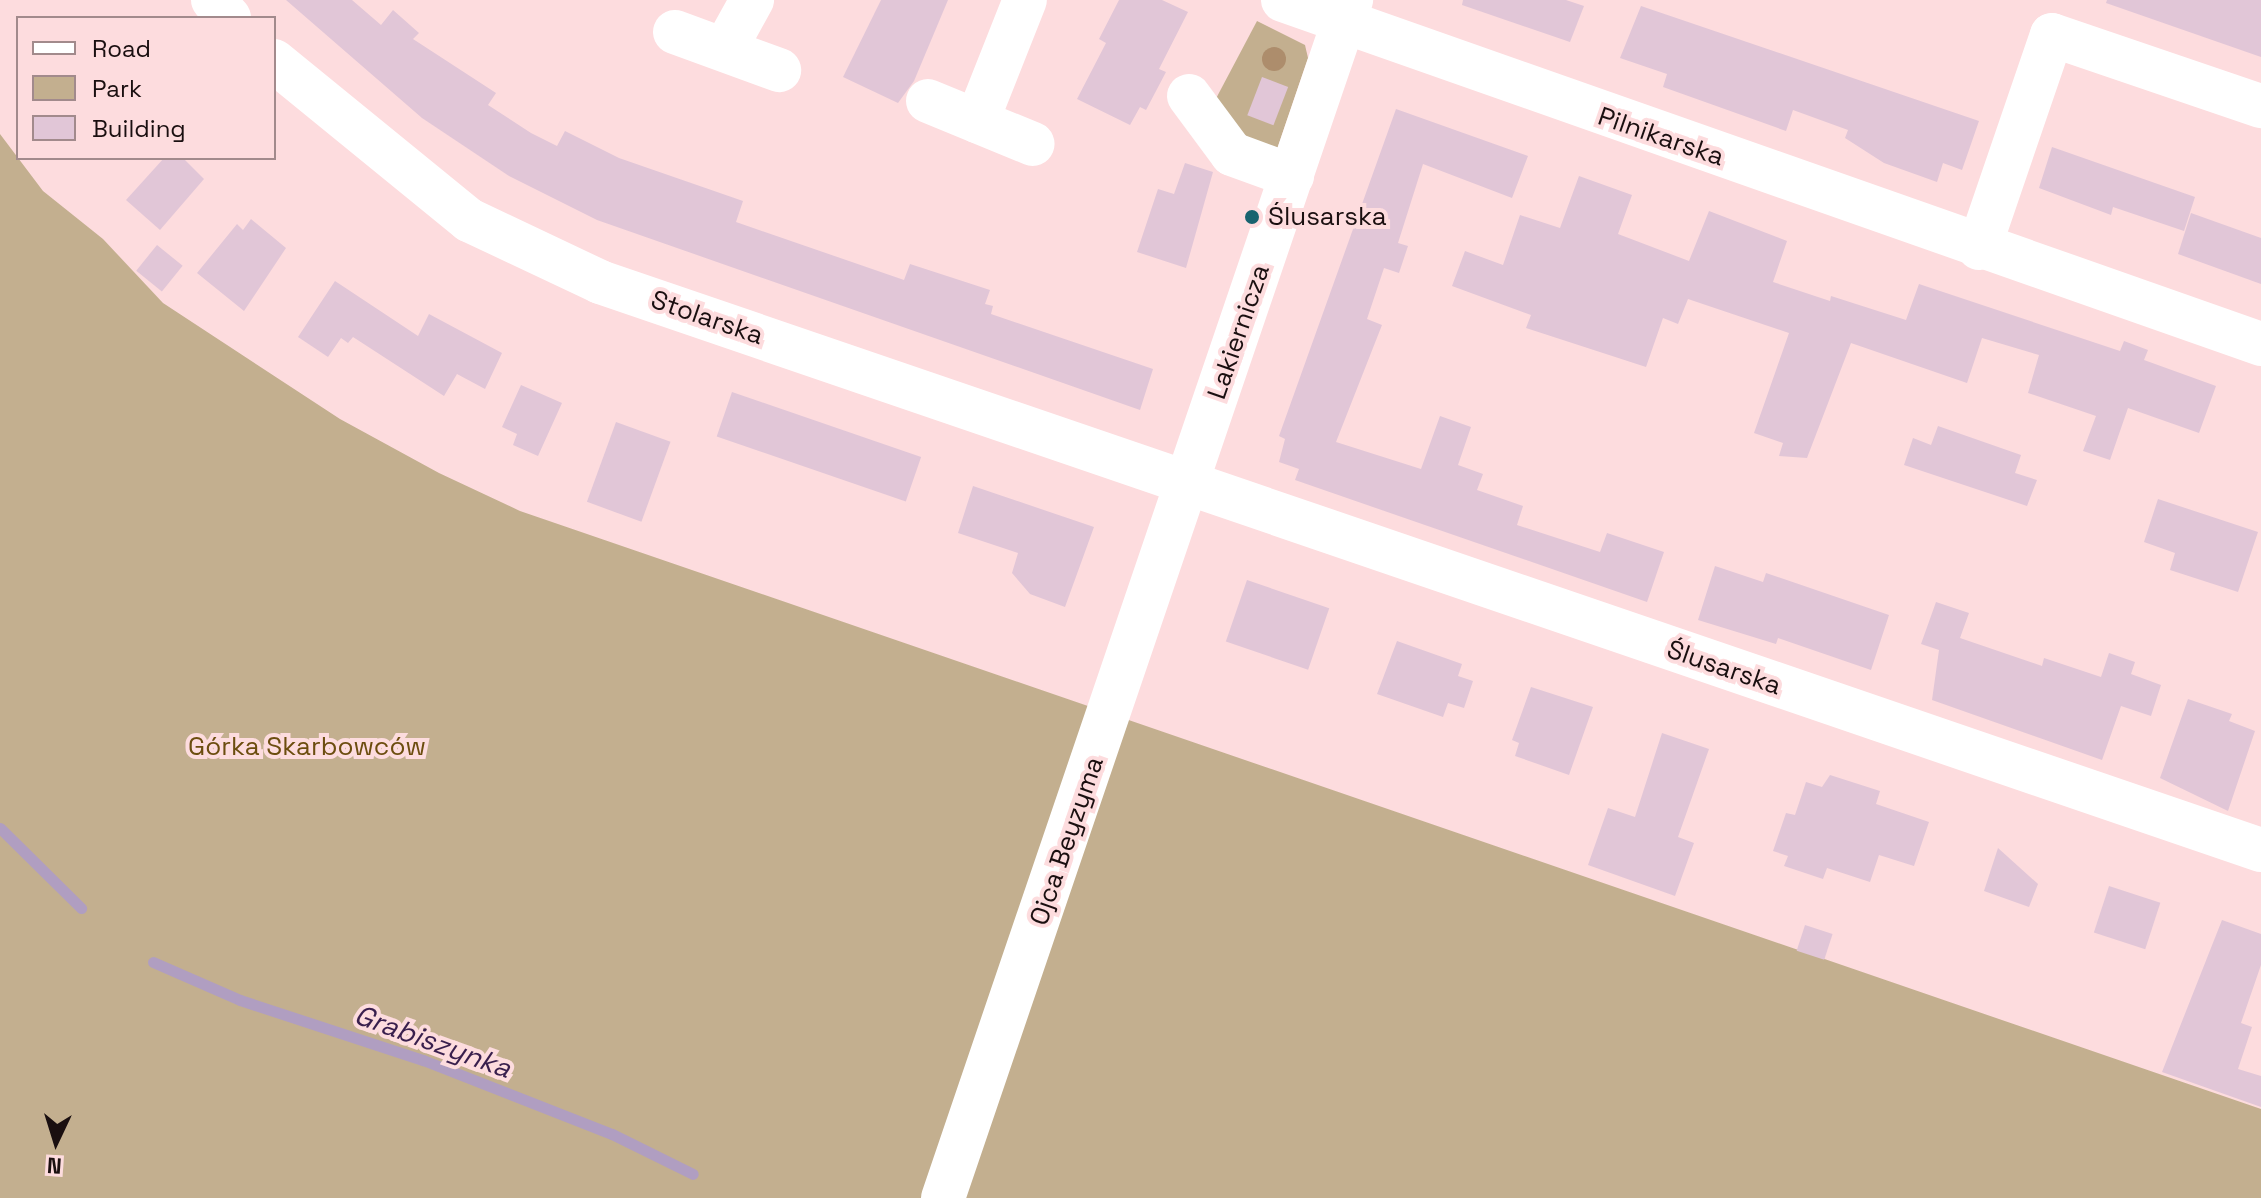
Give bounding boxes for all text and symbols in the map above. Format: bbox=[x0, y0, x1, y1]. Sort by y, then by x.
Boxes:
legend bbox=[16, 16, 276, 160]
text: Road bbox=[92, 33, 151, 64]
text: Park bbox=[92, 73, 142, 104]
street label: Pilnikarska bbox=[1594, 101, 1728, 173]
text: Building bbox=[92, 113, 186, 144]
place label: Ślusarska bbox=[1268, 201, 1387, 233]
marker: Ślusarska bbox=[1243, 208, 1261, 226]
street label: Lakiernicza bbox=[1201, 260, 1277, 404]
street label: Stolarska bbox=[647, 284, 767, 352]
street label: Ślusarska bbox=[1663, 634, 1785, 702]
park label: Górka Skarbowców bbox=[188, 731, 426, 763]
street label: Ojca Beyzyma bbox=[1024, 753, 1110, 929]
water label: Grabiszynka bbox=[350, 997, 516, 1085]
north arrow bbox=[16, 1102, 96, 1182]
text: N bbox=[46, 1151, 63, 1180]

